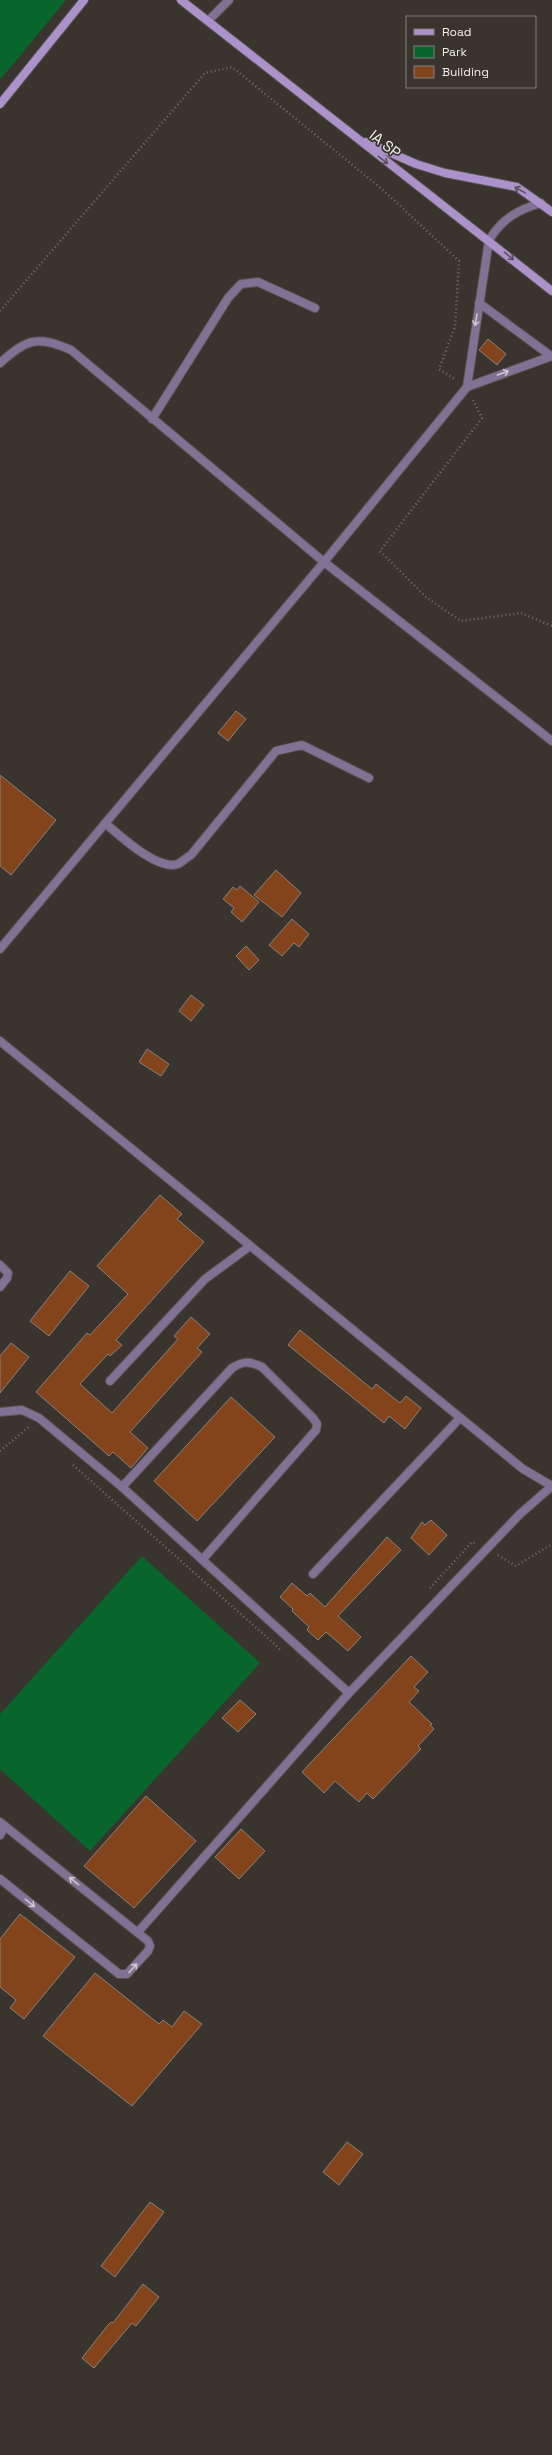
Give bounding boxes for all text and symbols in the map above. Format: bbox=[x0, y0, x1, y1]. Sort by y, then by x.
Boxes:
legend bbox=[406, 16, 536, 88]
text: Road bbox=[442, 24, 471, 40]
text: Park bbox=[442, 44, 467, 60]
text: Building bbox=[442, 64, 489, 80]
street label: IA SP bbox=[366, 125, 405, 162]
one-way arrow bbox=[378, 156, 389, 164]
one-way arrow bbox=[514, 186, 526, 193]
one-way arrow bbox=[503, 252, 514, 261]
one-way arrow bbox=[472, 313, 480, 326]
one-way arrow bbox=[497, 369, 509, 377]
one-way arrow bbox=[68, 1876, 79, 1885]
one-way arrow bbox=[25, 1899, 36, 1908]
one-way arrow bbox=[128, 1963, 137, 1973]

